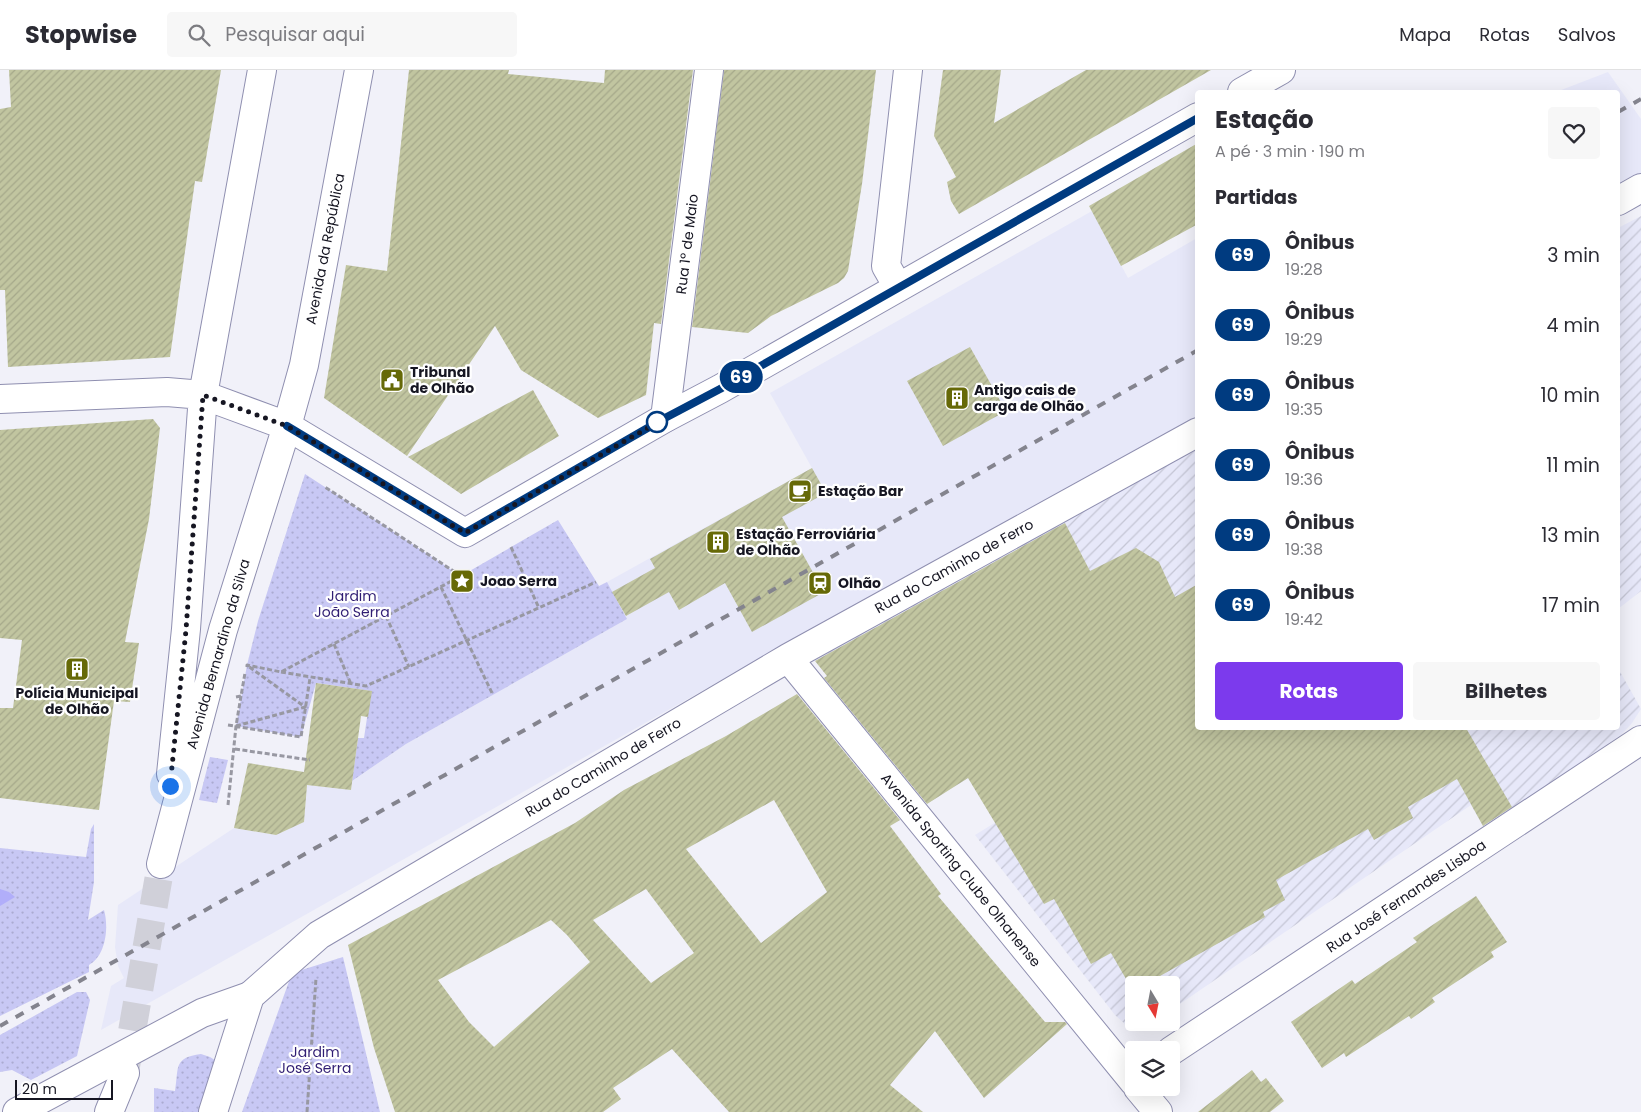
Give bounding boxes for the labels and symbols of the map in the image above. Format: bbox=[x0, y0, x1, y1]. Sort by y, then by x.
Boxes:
street label: Avenida da República bbox=[301, 172, 349, 326]
street label: Rua 1º de Maio bbox=[671, 193, 703, 295]
line badge: 69 bbox=[718, 361, 764, 393]
place label: Tribunal de Olhão bbox=[410, 362, 474, 398]
public building icon: Tribunal de Olhão bbox=[379, 367, 405, 393]
place label: Antigo cais de carga de Olhão bbox=[974, 380, 1084, 416]
building icon: Antigo cais de carga de Olhão bbox=[944, 385, 970, 411]
unlabelled marker bbox=[646, 411, 668, 433]
cafe icon: Estação Bar bbox=[787, 478, 813, 504]
place label: Estação Bar bbox=[818, 481, 903, 501]
street label: Rua do Caminho de Ferro bbox=[871, 514, 1037, 618]
place label: Estação Ferroviária de Olhão bbox=[736, 524, 876, 560]
building icon: Estação Ferroviária de Olhão bbox=[705, 529, 731, 555]
street label: Avenida Bernardino da Silva bbox=[181, 557, 255, 751]
place icon: Joao Serra bbox=[449, 568, 475, 594]
station icon: Olhão bbox=[807, 570, 833, 596]
place label: Joao Serra bbox=[480, 571, 557, 591]
place label: Olhão bbox=[838, 573, 881, 593]
park label: Jardim João Serra bbox=[314, 586, 390, 622]
building icon: Polícia Municipal de Olhão bbox=[64, 656, 90, 682]
place label: Polícia Municipal de Olhão bbox=[16, 683, 138, 719]
street label: Rua do Caminho de Ferro bbox=[521, 712, 685, 822]
street label: Avenida Sporting Clube Olhanense bbox=[876, 769, 1046, 971]
your location bbox=[158, 774, 183, 799]
street label: Rua José Fernandes Lisboa bbox=[1322, 835, 1490, 957]
north arrow bbox=[1125, 976, 1180, 1031]
park label: Jardim José Serra bbox=[279, 1042, 351, 1078]
scale bar bbox=[15, 1077, 112, 1100]

